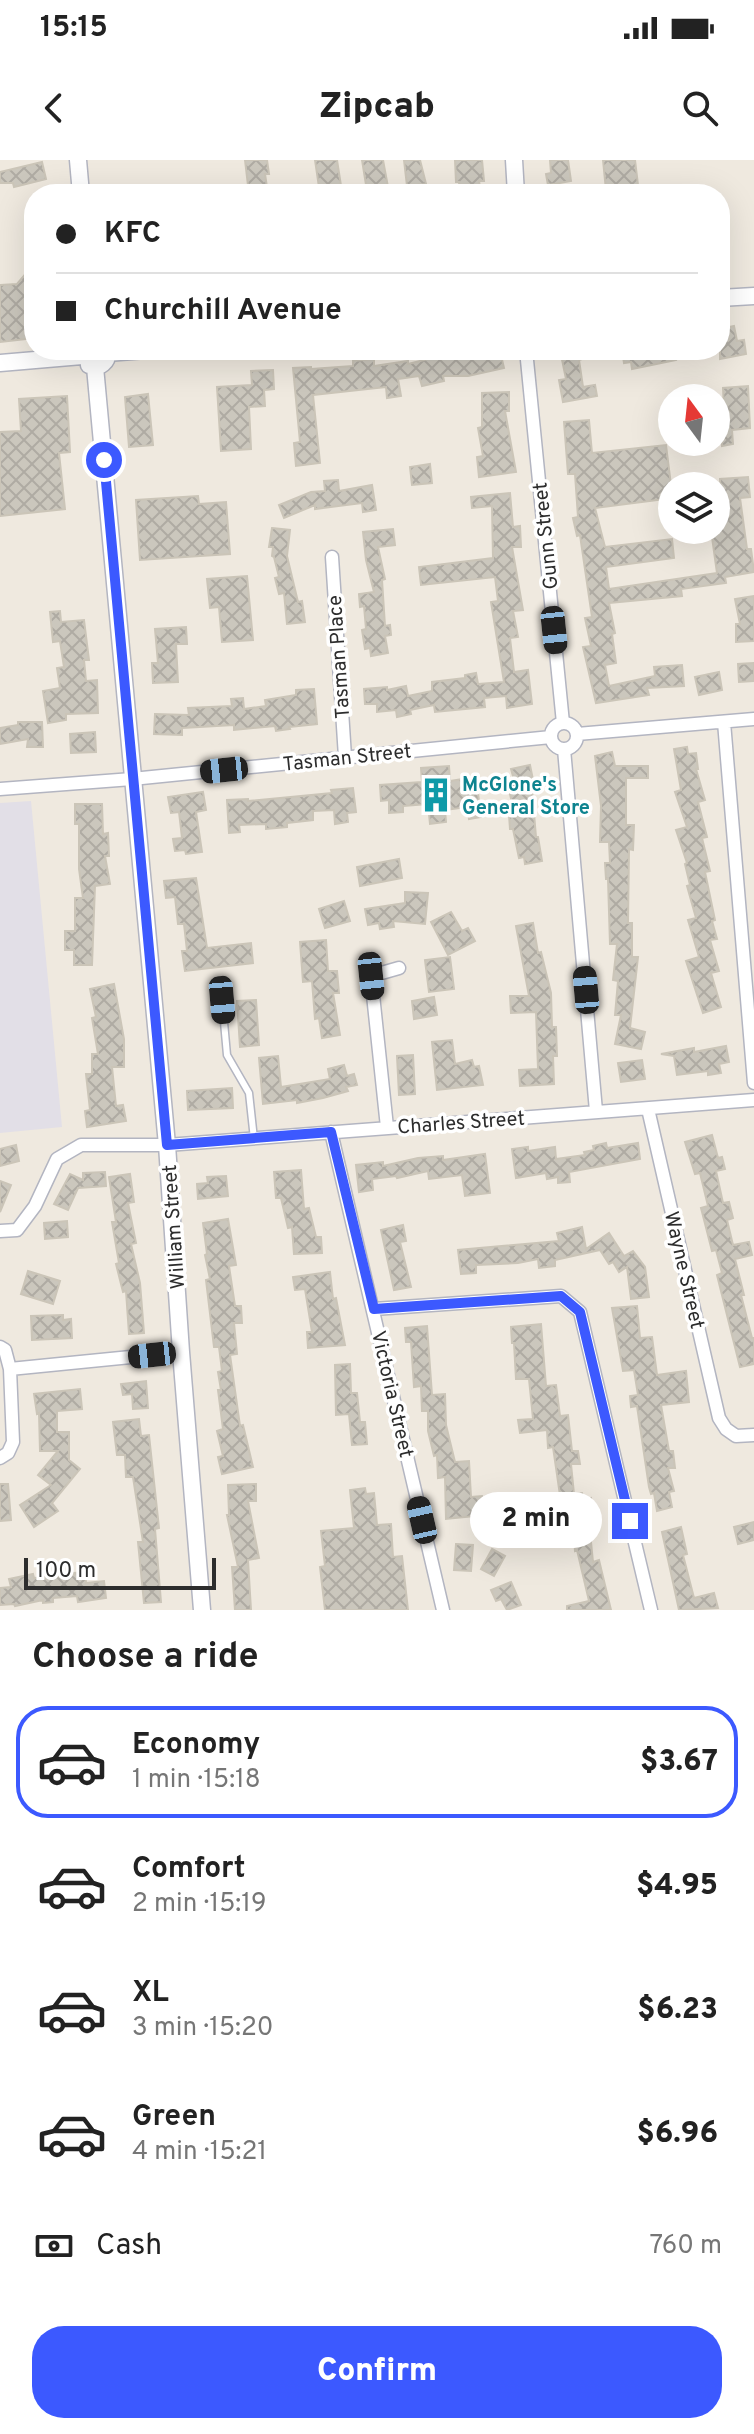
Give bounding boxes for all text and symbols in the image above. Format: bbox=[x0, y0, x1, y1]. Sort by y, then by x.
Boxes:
text: 15:15 bbox=[40, 10, 108, 47]
text: Zipcab bbox=[319, 85, 435, 131]
icon: back bbox=[32, 86, 76, 130]
icon: search bbox=[678, 86, 722, 130]
text: KFC bbox=[104, 216, 161, 253]
text: Churchill Avenue bbox=[104, 293, 342, 330]
north arrow bbox=[658, 384, 730, 456]
map controls bbox=[658, 384, 730, 544]
route start bbox=[86, 442, 122, 478]
button: layers bbox=[658, 472, 730, 544]
street label: Gunn Street bbox=[528, 481, 566, 591]
street label: Tasman Place bbox=[323, 594, 357, 719]
car bbox=[540, 605, 568, 655]
street label: Tasman Street bbox=[282, 739, 413, 779]
car bbox=[199, 756, 249, 784]
place label: McGlone's General Store bbox=[462, 773, 590, 822]
building icon: McGlone's General Store bbox=[417, 776, 455, 814]
car bbox=[357, 951, 385, 1001]
car bbox=[572, 965, 600, 1015]
car bbox=[208, 975, 236, 1025]
street label: Charles Street bbox=[397, 1107, 526, 1141]
street label: William Street bbox=[158, 1164, 192, 1290]
street label: Wayne Street bbox=[657, 1209, 709, 1332]
street label: Victoria Street bbox=[364, 1328, 418, 1460]
car bbox=[127, 1341, 177, 1369]
callout: 2 min bbox=[470, 1493, 602, 1549]
car bbox=[405, 1494, 439, 1546]
text: 2 min bbox=[502, 1503, 570, 1536]
route end bbox=[612, 1503, 648, 1539]
scale bar bbox=[24, 1554, 216, 1590]
text: 100 m bbox=[36, 1558, 96, 1585]
text: Choose a ride bbox=[32, 1635, 258, 1681]
icon: car bbox=[36, 1726, 108, 1798]
text: Economy bbox=[132, 1727, 260, 1764]
text: $3.67 bbox=[640, 1744, 718, 1781]
text: 1 min · 15:18 bbox=[132, 1764, 261, 1797]
icon: car bbox=[36, 1850, 108, 1922]
text: Comfort bbox=[132, 1851, 245, 1888]
text: $4.95 bbox=[636, 1868, 718, 1905]
text: 2 min · 15:19 bbox=[132, 1888, 266, 1921]
icon: car bbox=[36, 1974, 108, 2046]
text: XL bbox=[132, 1975, 169, 2012]
text: $6.23 bbox=[637, 1992, 718, 2029]
text: 3 min · 15:20 bbox=[132, 2012, 274, 2045]
icon: car bbox=[36, 2098, 108, 2170]
text: Green bbox=[132, 2099, 216, 2136]
text: $6.96 bbox=[636, 2116, 718, 2153]
text: 4 min · 15:21 bbox=[132, 2136, 267, 2169]
icon: cash bbox=[32, 2224, 76, 2268]
text: Cash bbox=[96, 2228, 162, 2265]
text: 760 m bbox=[649, 2230, 722, 2263]
button: Confirm bbox=[32, 2326, 722, 2418]

